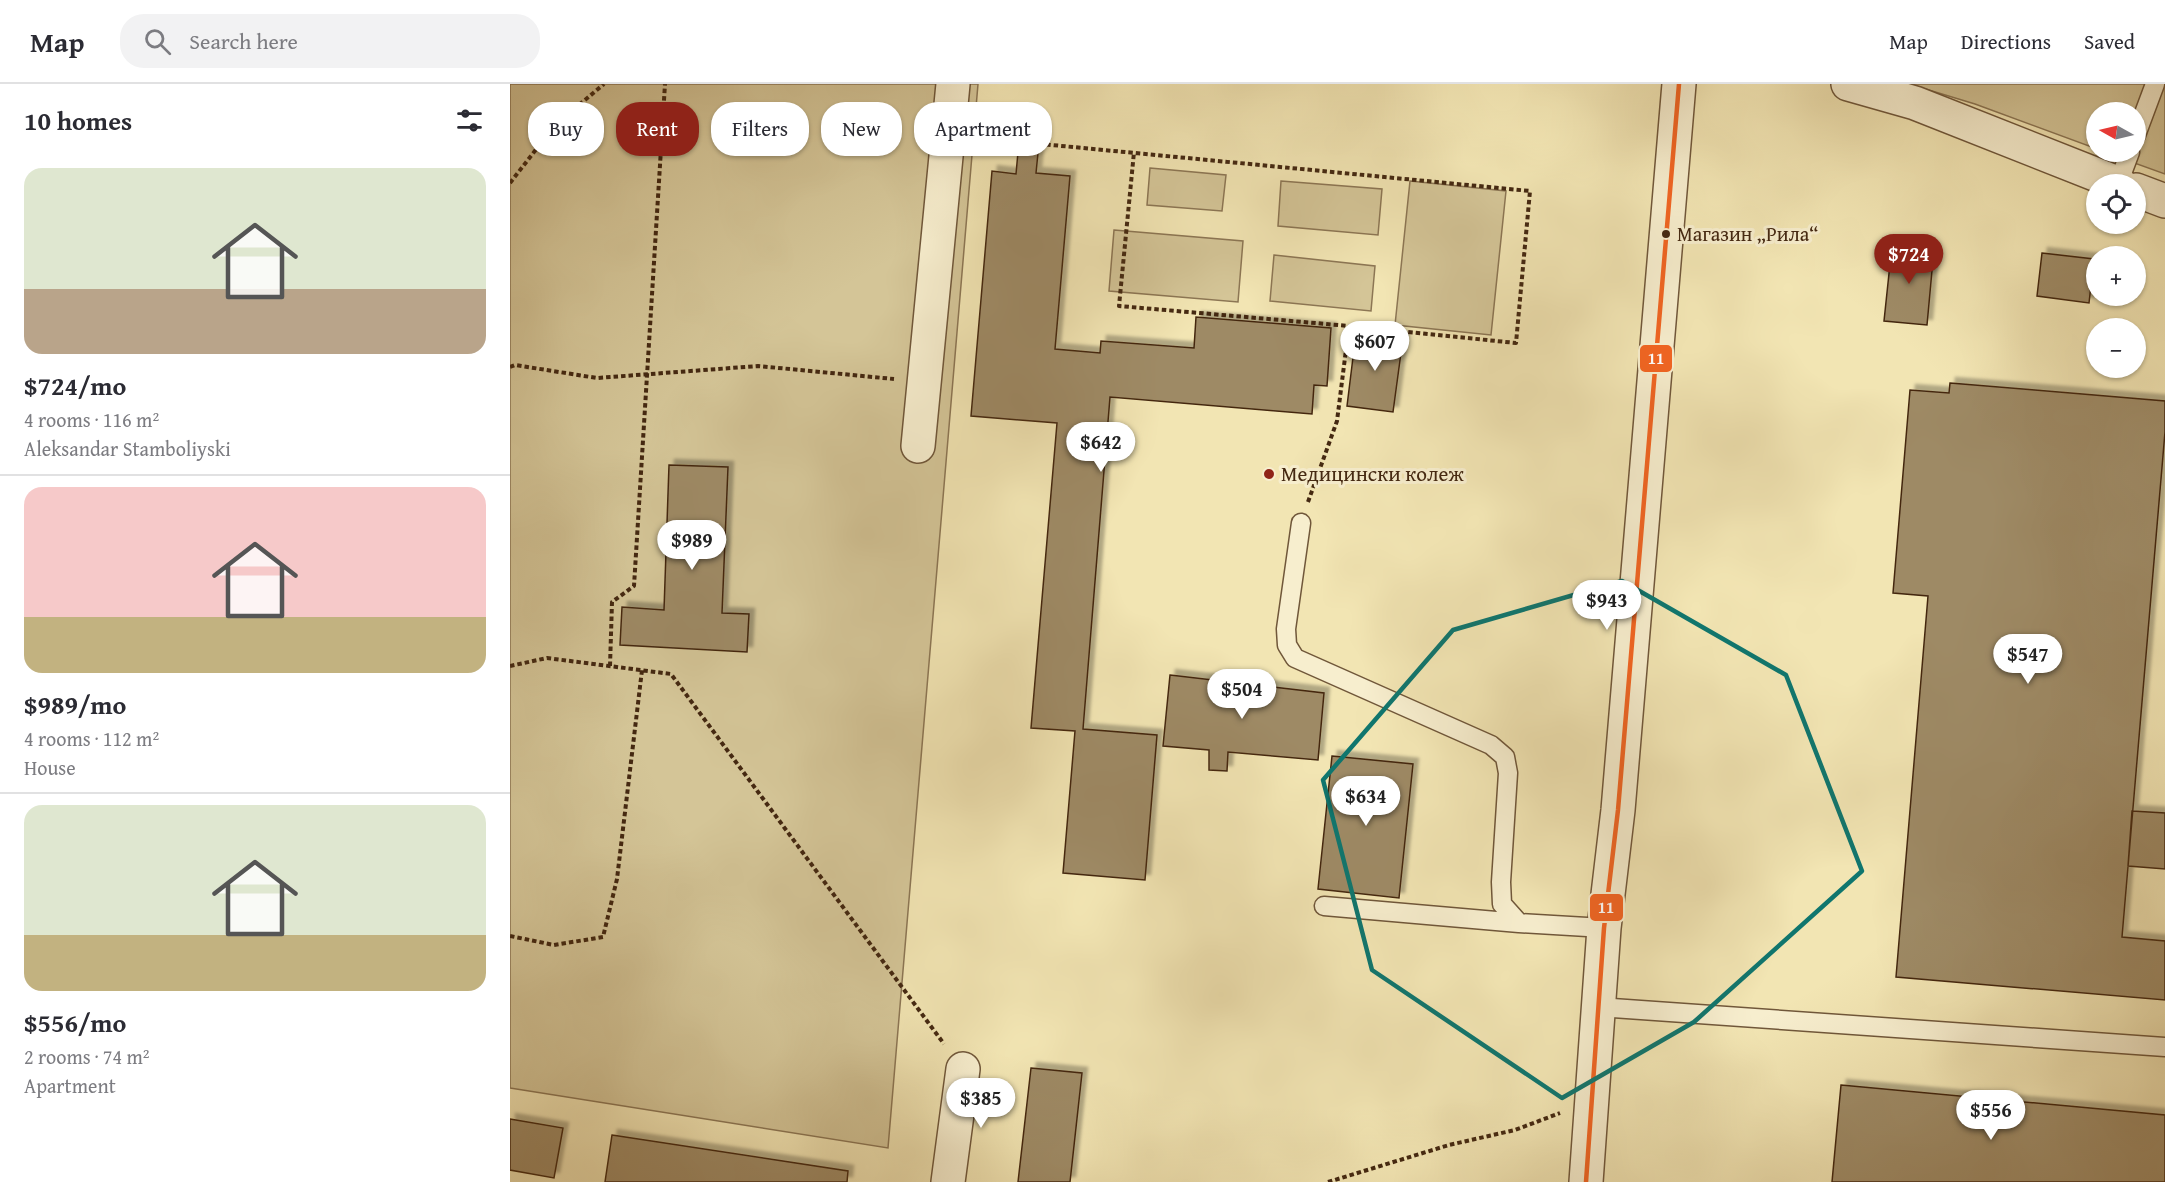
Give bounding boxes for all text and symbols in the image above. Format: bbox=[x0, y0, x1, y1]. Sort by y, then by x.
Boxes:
search box bbox=[120, 14, 540, 68]
text: Map bbox=[30, 21, 84, 62]
icon: search bbox=[141, 25, 174, 58]
text: Search here bbox=[189, 25, 298, 57]
text: Map bbox=[1889, 26, 1928, 57]
text: Directions bbox=[1961, 26, 2051, 57]
text: Saved bbox=[2084, 26, 2135, 57]
text: 10 homes bbox=[24, 101, 132, 140]
chip: Buy bbox=[528, 102, 604, 156]
chip: Rent bbox=[616, 102, 699, 156]
chip: Filters bbox=[711, 102, 809, 156]
chip: New bbox=[821, 102, 902, 156]
chip: Apartment bbox=[914, 102, 1052, 156]
north arrow bbox=[2086, 102, 2146, 162]
map controls bbox=[2086, 102, 2146, 378]
icon: filters bbox=[453, 104, 486, 137]
button: locate bbox=[2086, 174, 2146, 234]
icon: home bbox=[201, 207, 309, 315]
place label: Магазин „Рила“ bbox=[1677, 219, 1818, 248]
marker: Магазин „Рила“ bbox=[1660, 228, 1672, 240]
pin: $724 bbox=[1873, 234, 1945, 285]
text: $724 bbox=[1888, 239, 1930, 268]
button: + bbox=[2086, 246, 2146, 306]
button: − bbox=[2086, 318, 2146, 378]
pin: $607 bbox=[1339, 321, 1411, 372]
text: $607 bbox=[1354, 326, 1396, 355]
line badge: 11 bbox=[1639, 344, 1673, 373]
text: 11 bbox=[1648, 346, 1664, 370]
text: $724/mo bbox=[24, 366, 126, 405]
text: 4 rooms · 116 m² bbox=[24, 405, 159, 434]
pin: $642 bbox=[1065, 422, 1137, 473]
text: $642 bbox=[1080, 427, 1122, 456]
text: Aleksandar Stamboliyski bbox=[24, 434, 231, 463]
place label: Медицински колеж bbox=[1281, 458, 1464, 489]
marker: Медицински колеж bbox=[1262, 467, 1276, 481]
pin: $989 bbox=[656, 520, 728, 571]
text: $989 bbox=[671, 525, 713, 554]
icon: home bbox=[201, 526, 309, 634]
pin: $943 bbox=[1571, 580, 1643, 631]
text: $943 bbox=[1586, 585, 1628, 614]
pin: $547 bbox=[1992, 634, 2064, 685]
text: $547 bbox=[2007, 639, 2049, 668]
pin: $504 bbox=[1206, 669, 1278, 720]
text: $504 bbox=[1221, 674, 1263, 703]
text: $989/mo bbox=[24, 685, 126, 724]
text: 4 rooms · 112 m² bbox=[24, 724, 159, 753]
text: House bbox=[24, 753, 76, 782]
pin: $634 bbox=[1330, 776, 1402, 827]
text: $634 bbox=[1345, 781, 1387, 810]
icon: home bbox=[201, 844, 309, 952]
line badge: 11 bbox=[1589, 893, 1624, 922]
text: 11 bbox=[1598, 895, 1614, 919]
text: $556/mo bbox=[24, 1003, 126, 1042]
text: 2 rooms · 74 m² bbox=[24, 1042, 150, 1071]
text: Apartment bbox=[24, 1071, 116, 1100]
pin: $385 bbox=[945, 1078, 1017, 1129]
text: $385 bbox=[960, 1083, 1002, 1112]
pin: $556 bbox=[1955, 1090, 2027, 1141]
text: $556 bbox=[1970, 1095, 2012, 1124]

